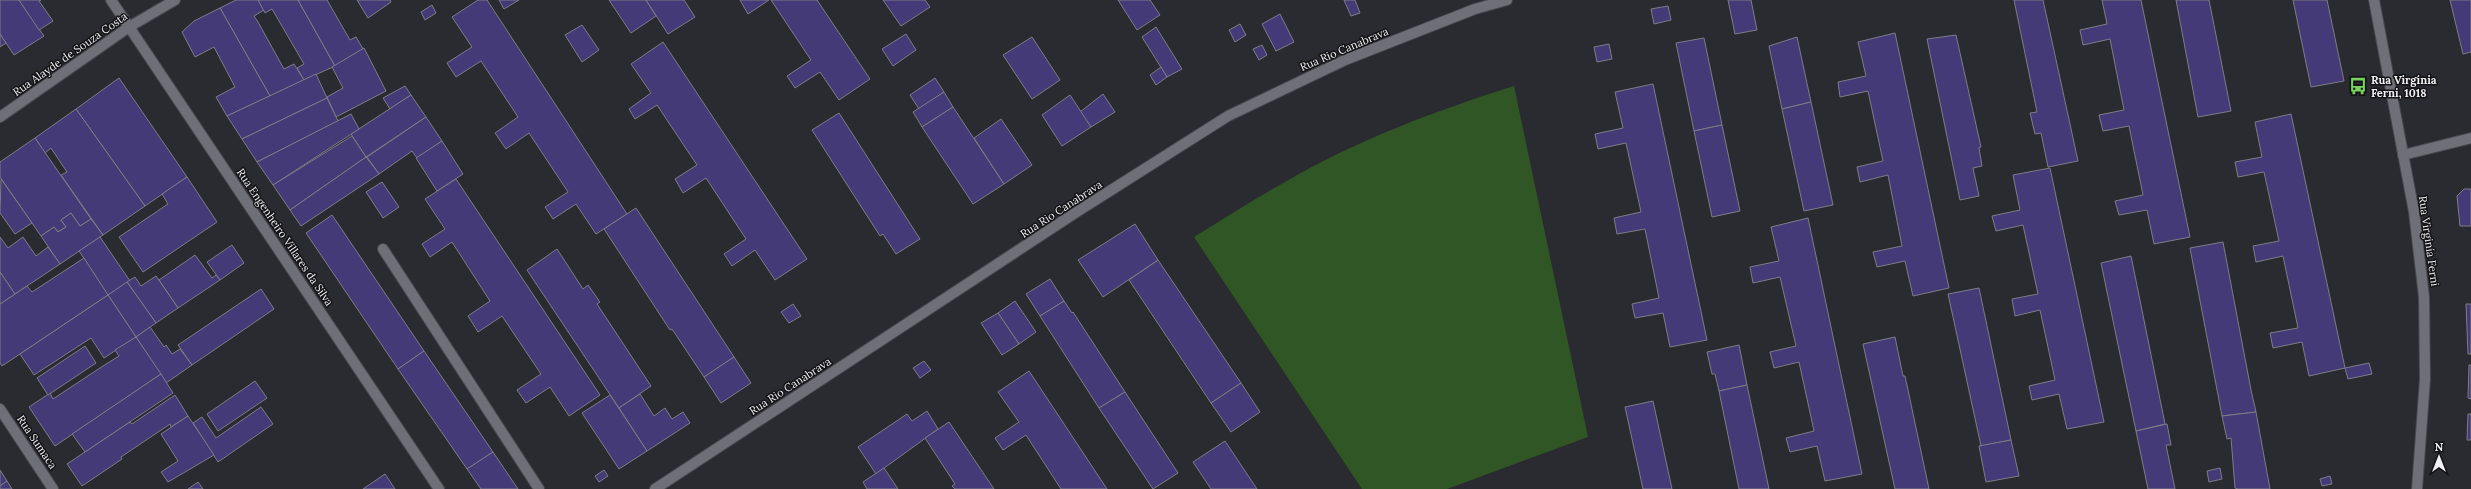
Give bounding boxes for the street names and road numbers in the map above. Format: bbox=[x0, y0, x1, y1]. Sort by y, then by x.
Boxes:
street label: Rua Alayde de Souza Costa bbox=[10, 9, 130, 99]
street label: Rua Rio Canabrava bbox=[1298, 24, 1391, 74]
street label: Rua Engenheiro Villares da Silva bbox=[234, 166, 336, 309]
street label: Rua Rio Canabrava bbox=[1017, 177, 1105, 241]
street label: Rua Virginía Ferni bbox=[2416, 195, 2442, 287]
street label: Rua Rio Canabrava bbox=[746, 354, 834, 418]
street label: Rua Sumaca bbox=[14, 412, 60, 472]

